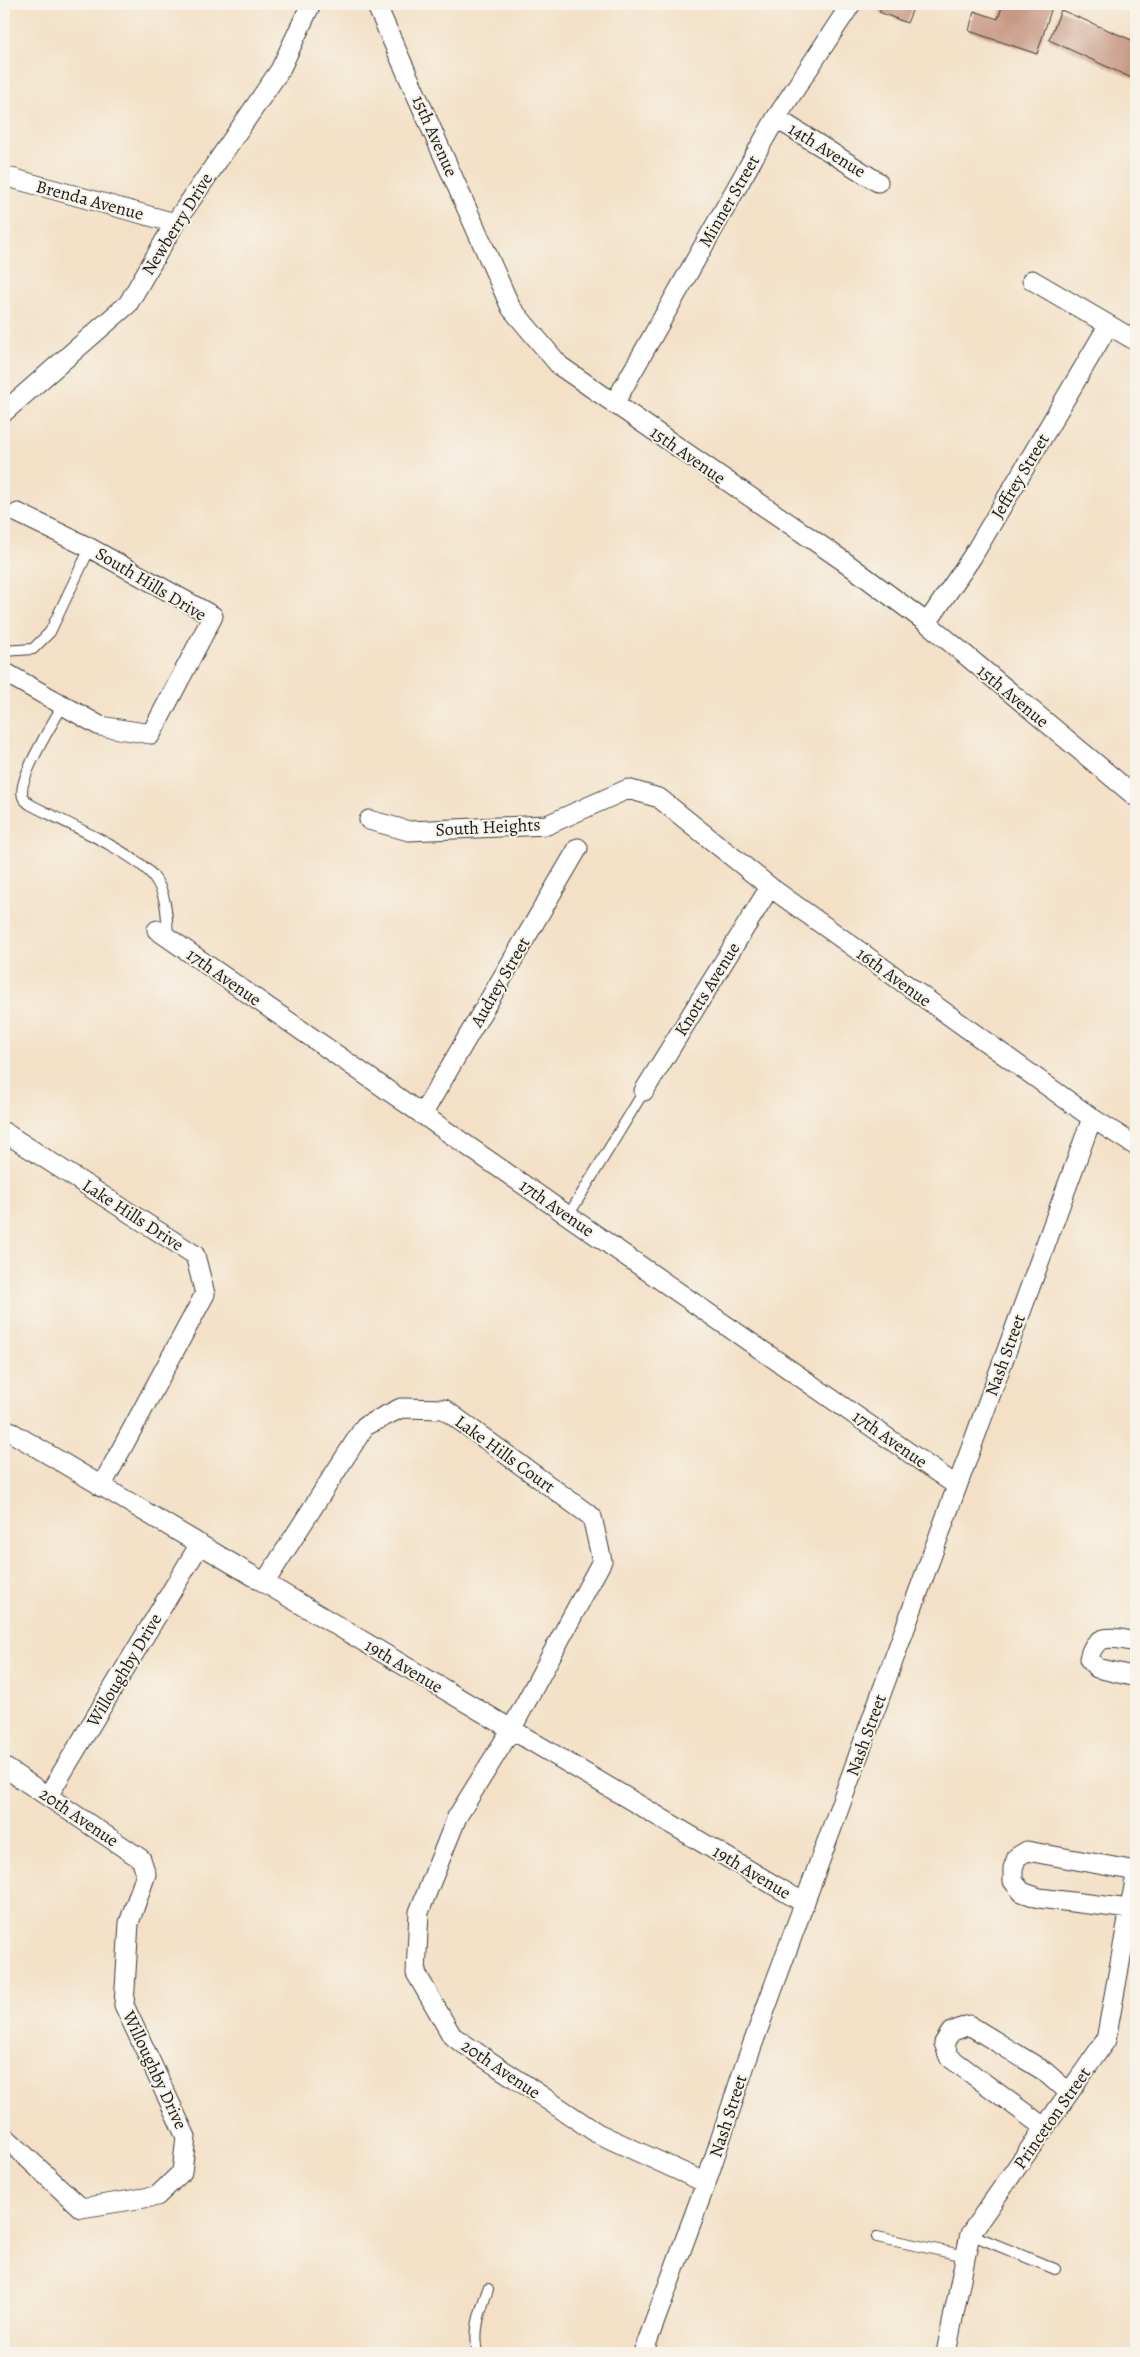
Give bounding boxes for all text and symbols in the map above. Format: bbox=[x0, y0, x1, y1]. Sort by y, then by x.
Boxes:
street label: 15th Avenue bbox=[406, 92, 464, 180]
street label: 14th Avenue bbox=[784, 117, 870, 183]
street label: Minner Street bbox=[693, 150, 765, 251]
street label: Newberry Drive bbox=[136, 168, 218, 280]
street label: Brenda Avenue bbox=[34, 174, 146, 226]
street label: 15th Avenue bbox=[646, 420, 730, 490]
street label: Jeffrey Street bbox=[985, 429, 1055, 523]
street label: South Hills Drive bbox=[91, 541, 211, 627]
street label: 15th Avenue bbox=[972, 659, 1054, 733]
street label: South Heights bbox=[435, 812, 541, 842]
street label: Audrey Street bbox=[464, 933, 535, 1032]
street label: Knotts Avenue bbox=[669, 938, 745, 1040]
street label: 17th Avenue bbox=[182, 942, 266, 1012]
street label: 16th Avenue bbox=[852, 942, 936, 1012]
street label: Lake Hills Drive bbox=[78, 1173, 188, 1257]
street label: 17th Avenue bbox=[515, 1173, 599, 1243]
street label: Nash Street bbox=[979, 1311, 1031, 1399]
street label: 17th Avenue bbox=[848, 1404, 932, 1474]
street label: Lake Hills Court bbox=[450, 1410, 560, 1498]
street label: Willoughby Drive bbox=[80, 1609, 167, 1732]
street label: 19th Avenue bbox=[360, 1633, 448, 1699]
street label: Nash Street bbox=[840, 1691, 892, 1779]
street label: 20th Avenue bbox=[35, 1782, 123, 1852]
street label: 19th Avenue bbox=[708, 1839, 796, 1905]
street label: Willoughby Drive bbox=[117, 2006, 193, 2133]
street label: 20th Avenue bbox=[457, 2034, 545, 2104]
street label: Princeton Street bbox=[1008, 2062, 1096, 2174]
street label: Nash Street bbox=[703, 2072, 753, 2160]

